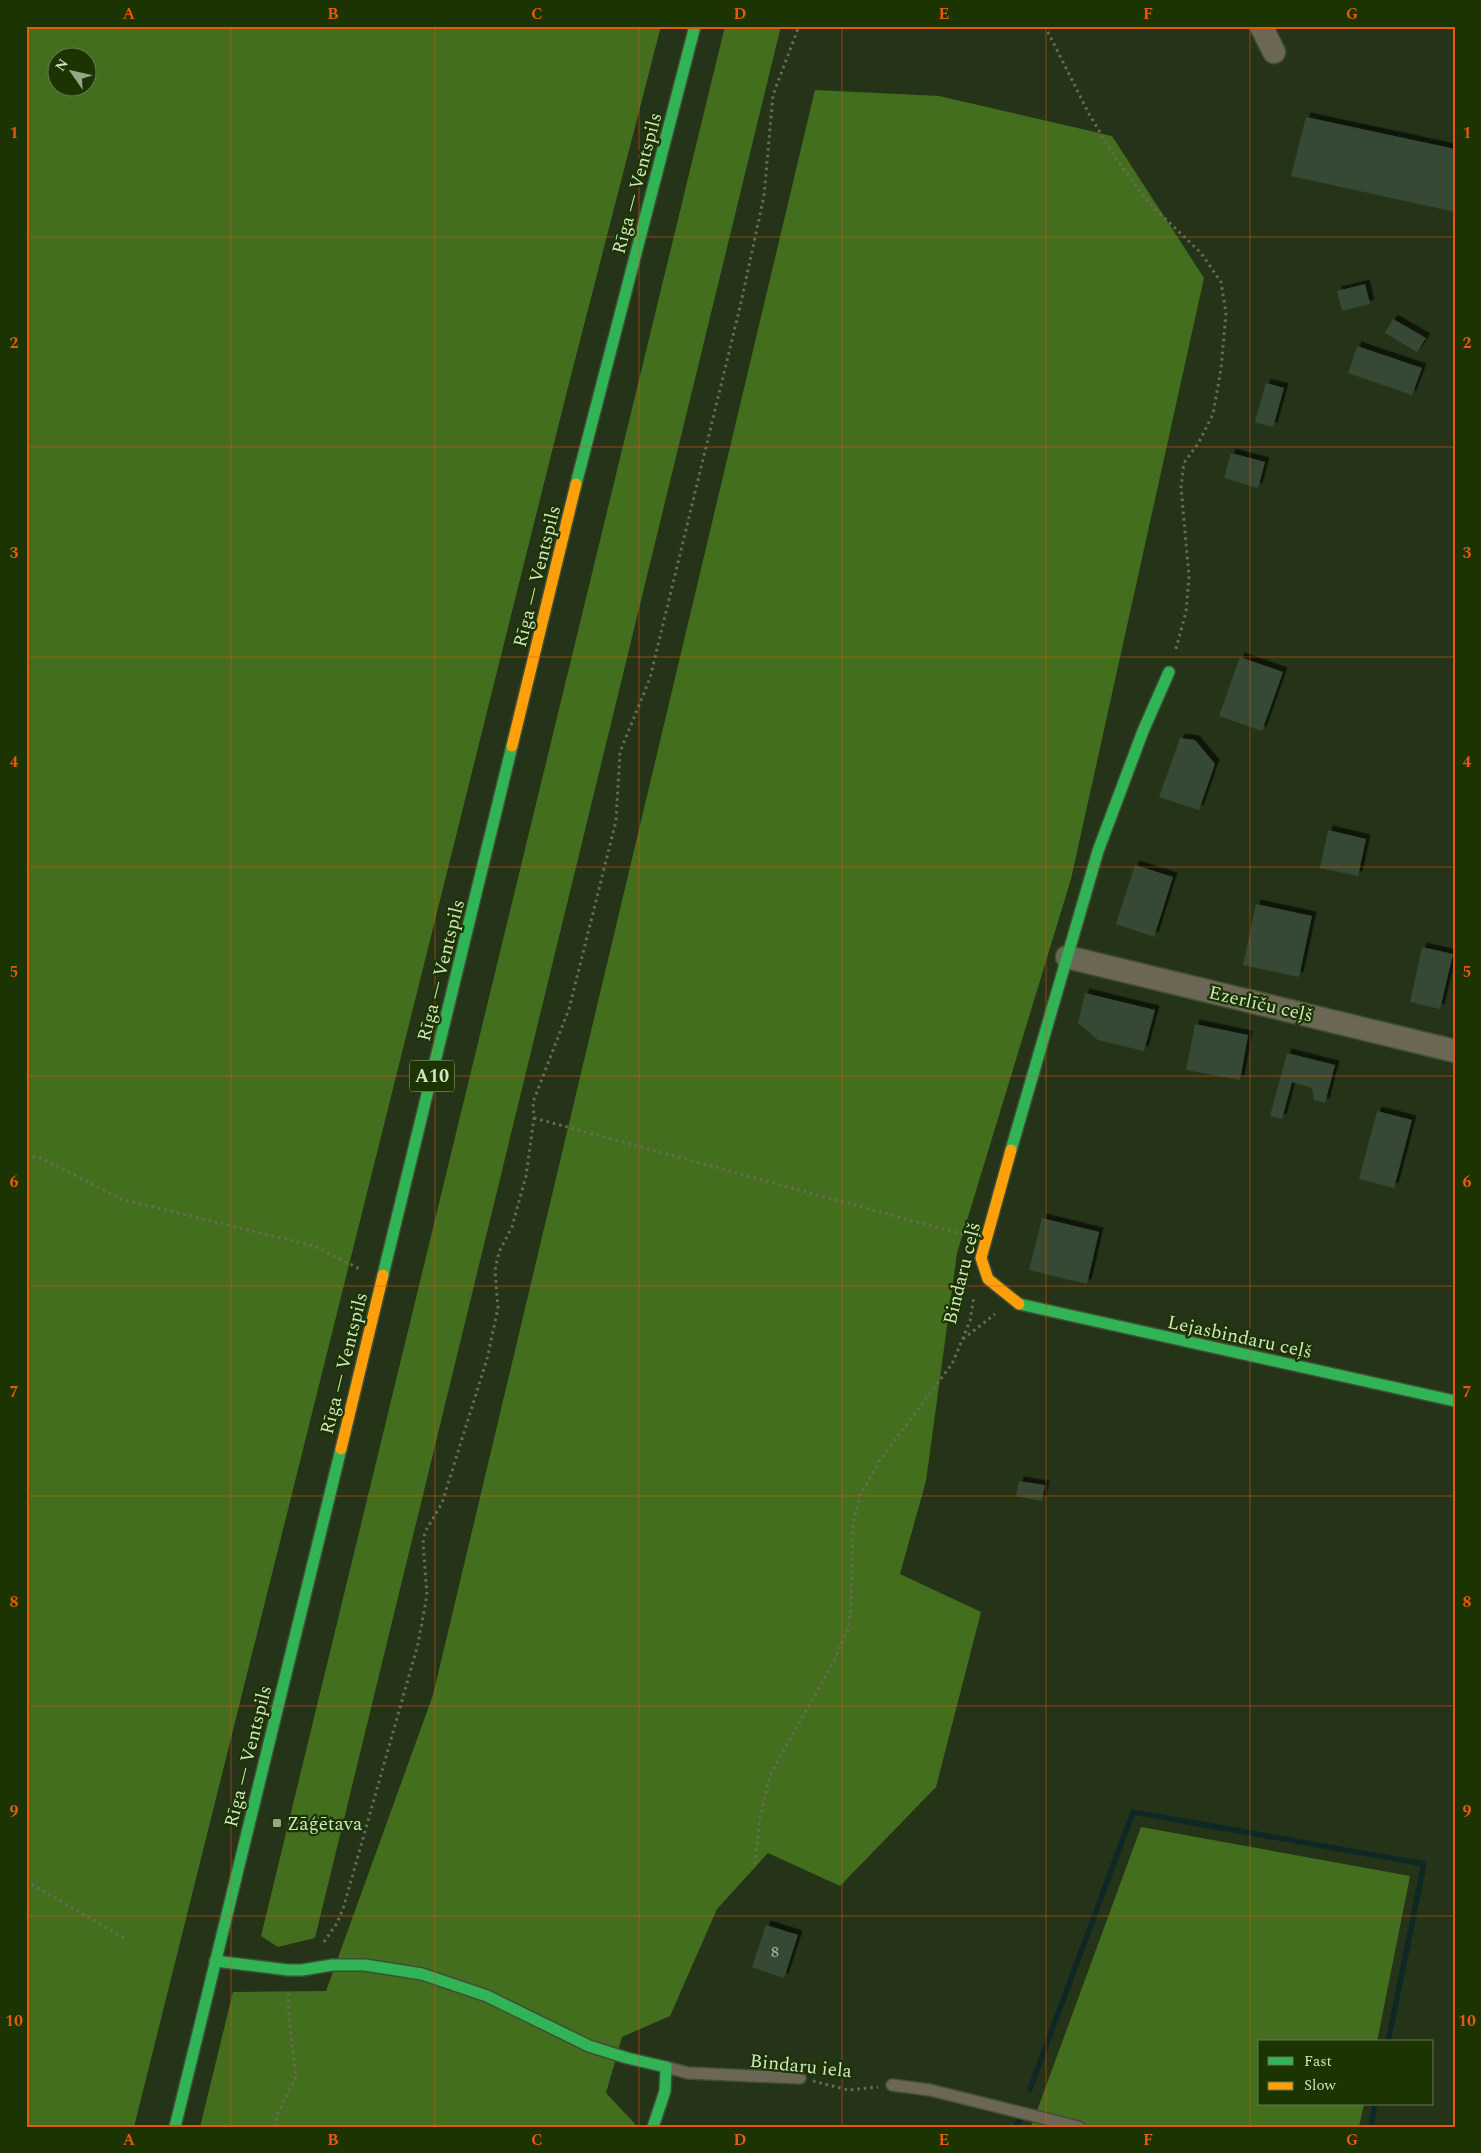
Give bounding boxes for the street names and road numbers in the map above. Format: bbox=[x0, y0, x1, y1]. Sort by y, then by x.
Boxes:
street label: Rīga — Ventspils bbox=[605, 109, 670, 257]
street label: Rīga — Ventspils bbox=[506, 502, 569, 650]
street label: Rīga — Ventspils bbox=[410, 896, 473, 1044]
street label: Ezerlīču ceļš bbox=[1206, 978, 1316, 1031]
road number: A10 bbox=[410, 1060, 454, 1092]
street label: Bindaru ceļš bbox=[936, 1219, 989, 1328]
street label: Rīga — Ventspils bbox=[313, 1289, 376, 1437]
street label: Lejasbindaru ceļš bbox=[1165, 1308, 1315, 1367]
street label: Rīga — Ventspils bbox=[217, 1682, 280, 1830]
street label: Bindaru iela bbox=[748, 2047, 854, 2086]

